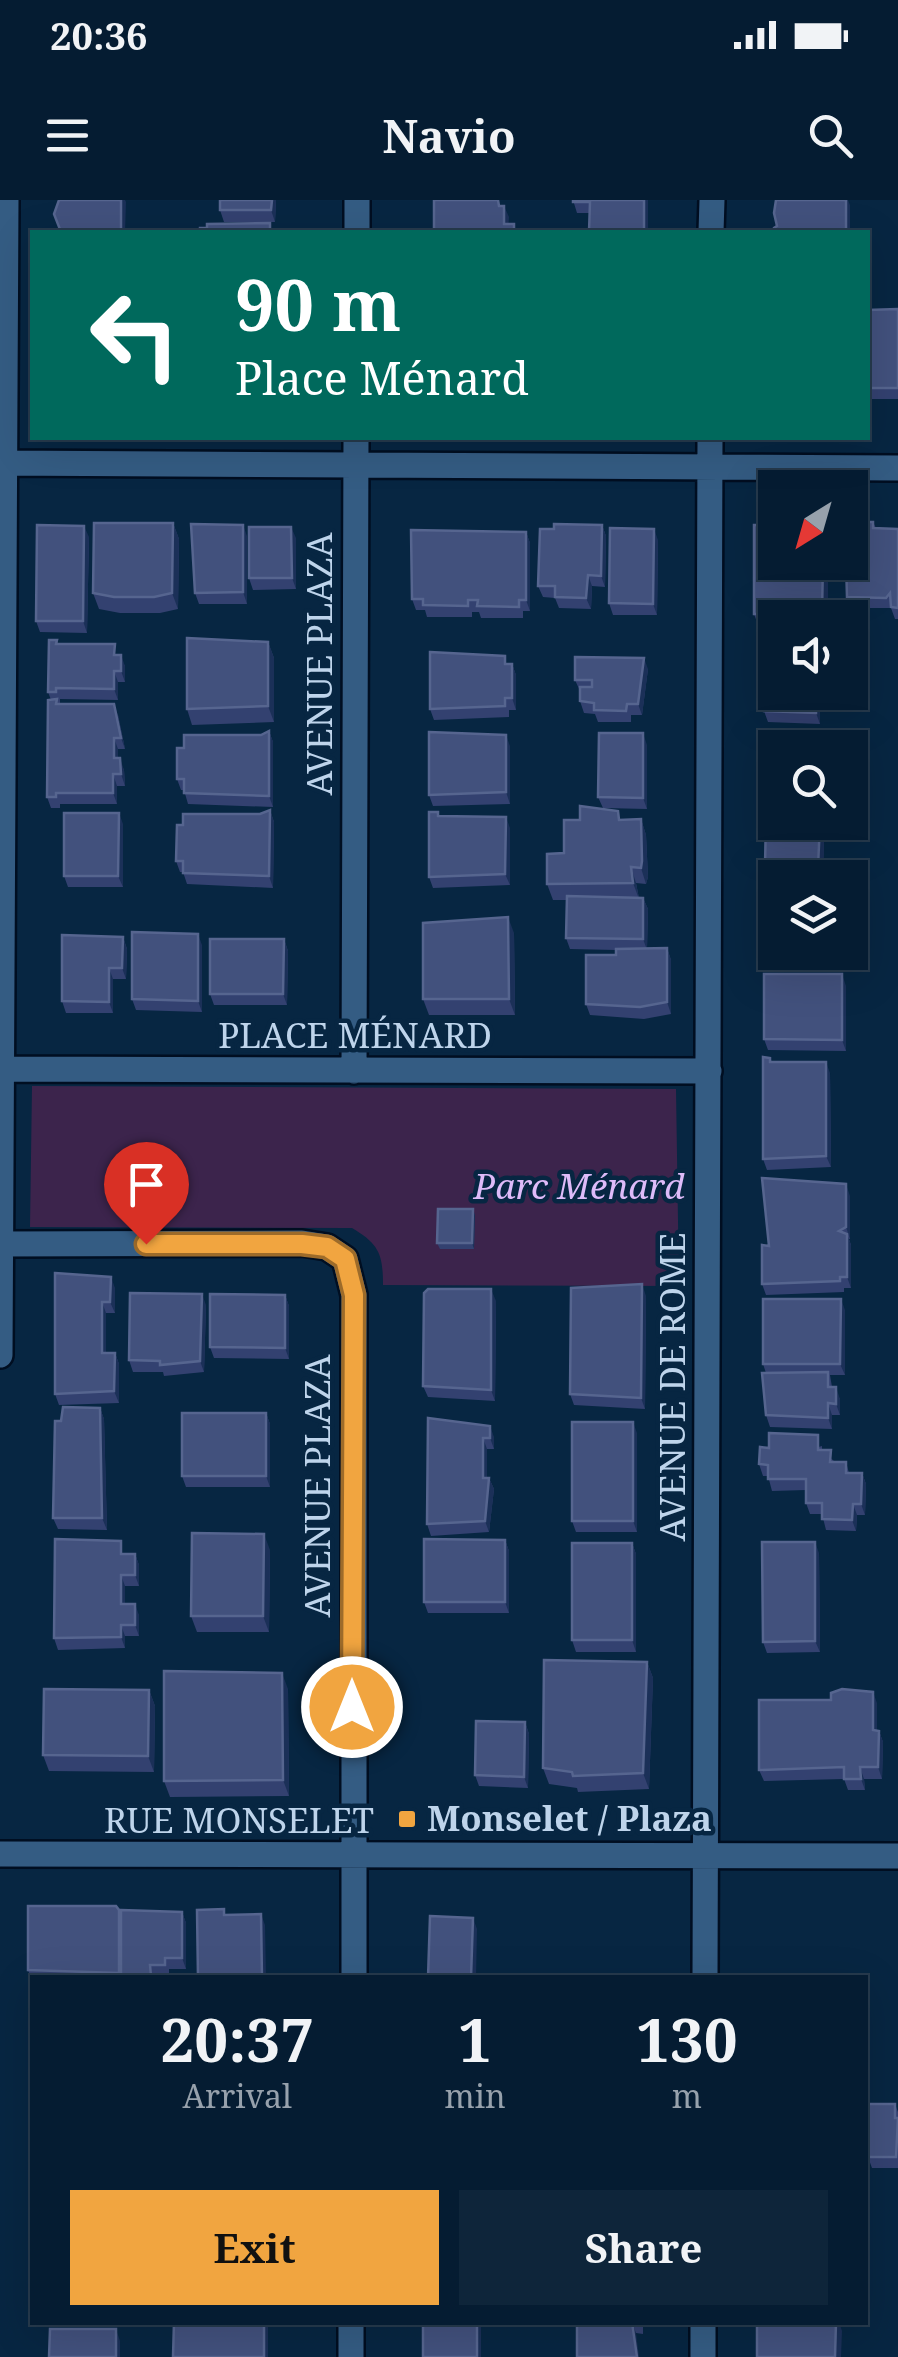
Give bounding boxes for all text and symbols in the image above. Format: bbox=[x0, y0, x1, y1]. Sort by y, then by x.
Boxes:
text: 20:36 bbox=[50, 9, 147, 61]
text: Navio bbox=[382, 105, 516, 166]
icon: menu bbox=[40, 108, 95, 163]
icon: search bbox=[803, 108, 858, 163]
text: 90 m bbox=[235, 256, 401, 352]
icon: left bbox=[70, 270, 200, 400]
text: Place Ménard bbox=[235, 347, 529, 408]
north arrow bbox=[758, 470, 868, 580]
map controls bbox=[758, 470, 868, 970]
street label: AVENUE PLAZA bbox=[295, 532, 342, 796]
button: sound bbox=[758, 600, 868, 710]
button: search bbox=[758, 730, 868, 840]
button: layers bbox=[758, 860, 868, 970]
street label: PLACE MÉNARD bbox=[218, 1011, 492, 1058]
pin bbox=[104, 1142, 189, 1245]
icon: arrive bbox=[119, 1157, 174, 1212]
park label: Parc Ménard bbox=[472, 1162, 685, 1209]
street label: AVENUE DE ROME bbox=[648, 1232, 695, 1542]
street label: AVENUE PLAZA bbox=[293, 1354, 340, 1618]
position arrow bbox=[300, 1655, 404, 1759]
place label: Monselet / Plaza bbox=[427, 1794, 712, 1841]
street label: RUE MONSELET bbox=[104, 1796, 374, 1843]
marker: Monselet / Plaza bbox=[396, 1808, 418, 1830]
text: 20:37 bbox=[160, 1998, 314, 2080]
text: 1 bbox=[458, 1998, 492, 2080]
text: 130 bbox=[636, 1998, 738, 2080]
text: Arrival bbox=[183, 2074, 292, 2117]
text: min bbox=[445, 2074, 506, 2117]
text: m bbox=[672, 2074, 702, 2117]
button: Exit bbox=[70, 2190, 439, 2305]
button: Share bbox=[459, 2190, 828, 2305]

